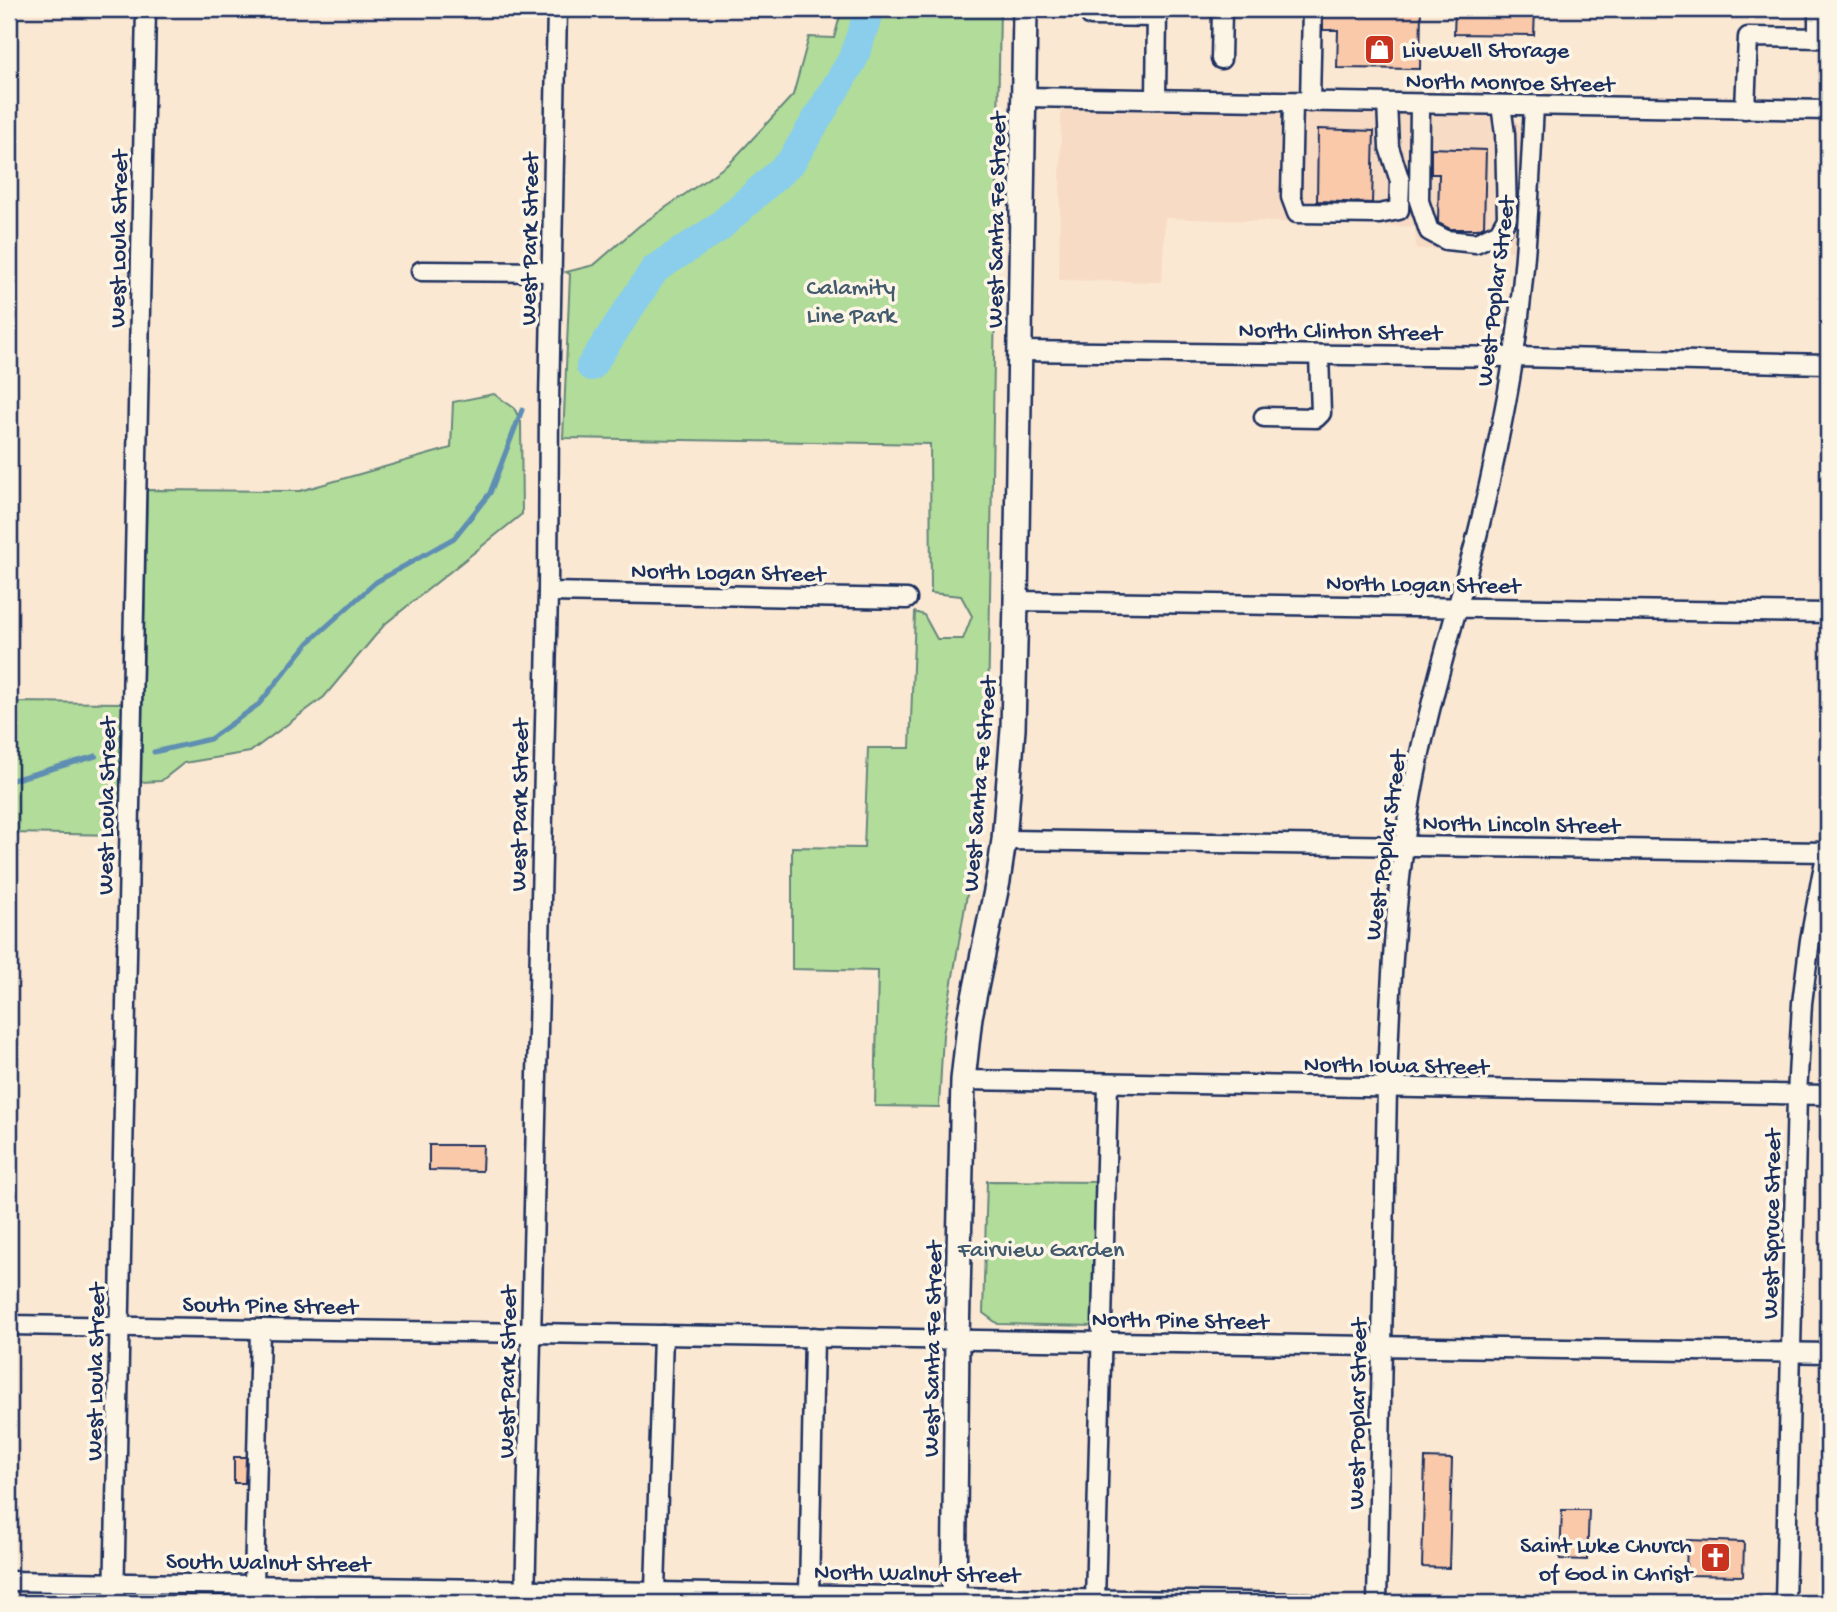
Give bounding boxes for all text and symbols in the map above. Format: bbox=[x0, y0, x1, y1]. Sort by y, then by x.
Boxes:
shop icon: LiveWell Storage bbox=[1362, 32, 1396, 66]
place label: LiveWell Storage bbox=[1402, 38, 1570, 67]
street label: North Monroe Street bbox=[1405, 68, 1617, 101]
street label: West Santa Fe Street bbox=[982, 110, 1015, 328]
street label: West Loula Street bbox=[104, 148, 137, 328]
street label: West Park Street bbox=[515, 150, 548, 326]
street label: West Poplar Street bbox=[1471, 192, 1524, 388]
park label: Calamity Line Park bbox=[806, 275, 898, 332]
street label: North Clinton Street bbox=[1238, 317, 1444, 350]
street label: North Logan Street bbox=[631, 558, 828, 591]
street label: North Logan Street bbox=[1326, 570, 1523, 603]
street label: West Santa Fe Street bbox=[958, 673, 1006, 893]
street label: West Loula Street bbox=[92, 715, 125, 895]
street label: West Park Street bbox=[505, 716, 538, 892]
street label: West Poplar Street bbox=[1360, 747, 1415, 942]
street label: North Lincoln Street bbox=[1422, 810, 1622, 843]
street label: North Iowa Street bbox=[1303, 1051, 1491, 1084]
street label: West Spruce Street bbox=[1757, 1127, 1790, 1319]
park label: Fairview Garden bbox=[957, 1237, 1125, 1266]
street label: West Santa Fe Street bbox=[918, 1239, 951, 1457]
street label: West Loula Street bbox=[81, 1281, 114, 1461]
street label: West Park Street bbox=[493, 1283, 526, 1459]
street label: South Pine Street bbox=[182, 1291, 360, 1324]
street label: North Pine Street bbox=[1091, 1306, 1271, 1339]
street label: West Poplar Street bbox=[1343, 1316, 1376, 1510]
place label: Saint Luke Church of God in Christ bbox=[1520, 1533, 1694, 1590]
church icon: Saint Luke Church of God in Christ bbox=[1698, 1541, 1732, 1575]
street label: South Walnut Street bbox=[166, 1548, 373, 1581]
street label: North Walnut Street bbox=[814, 1559, 1022, 1592]

